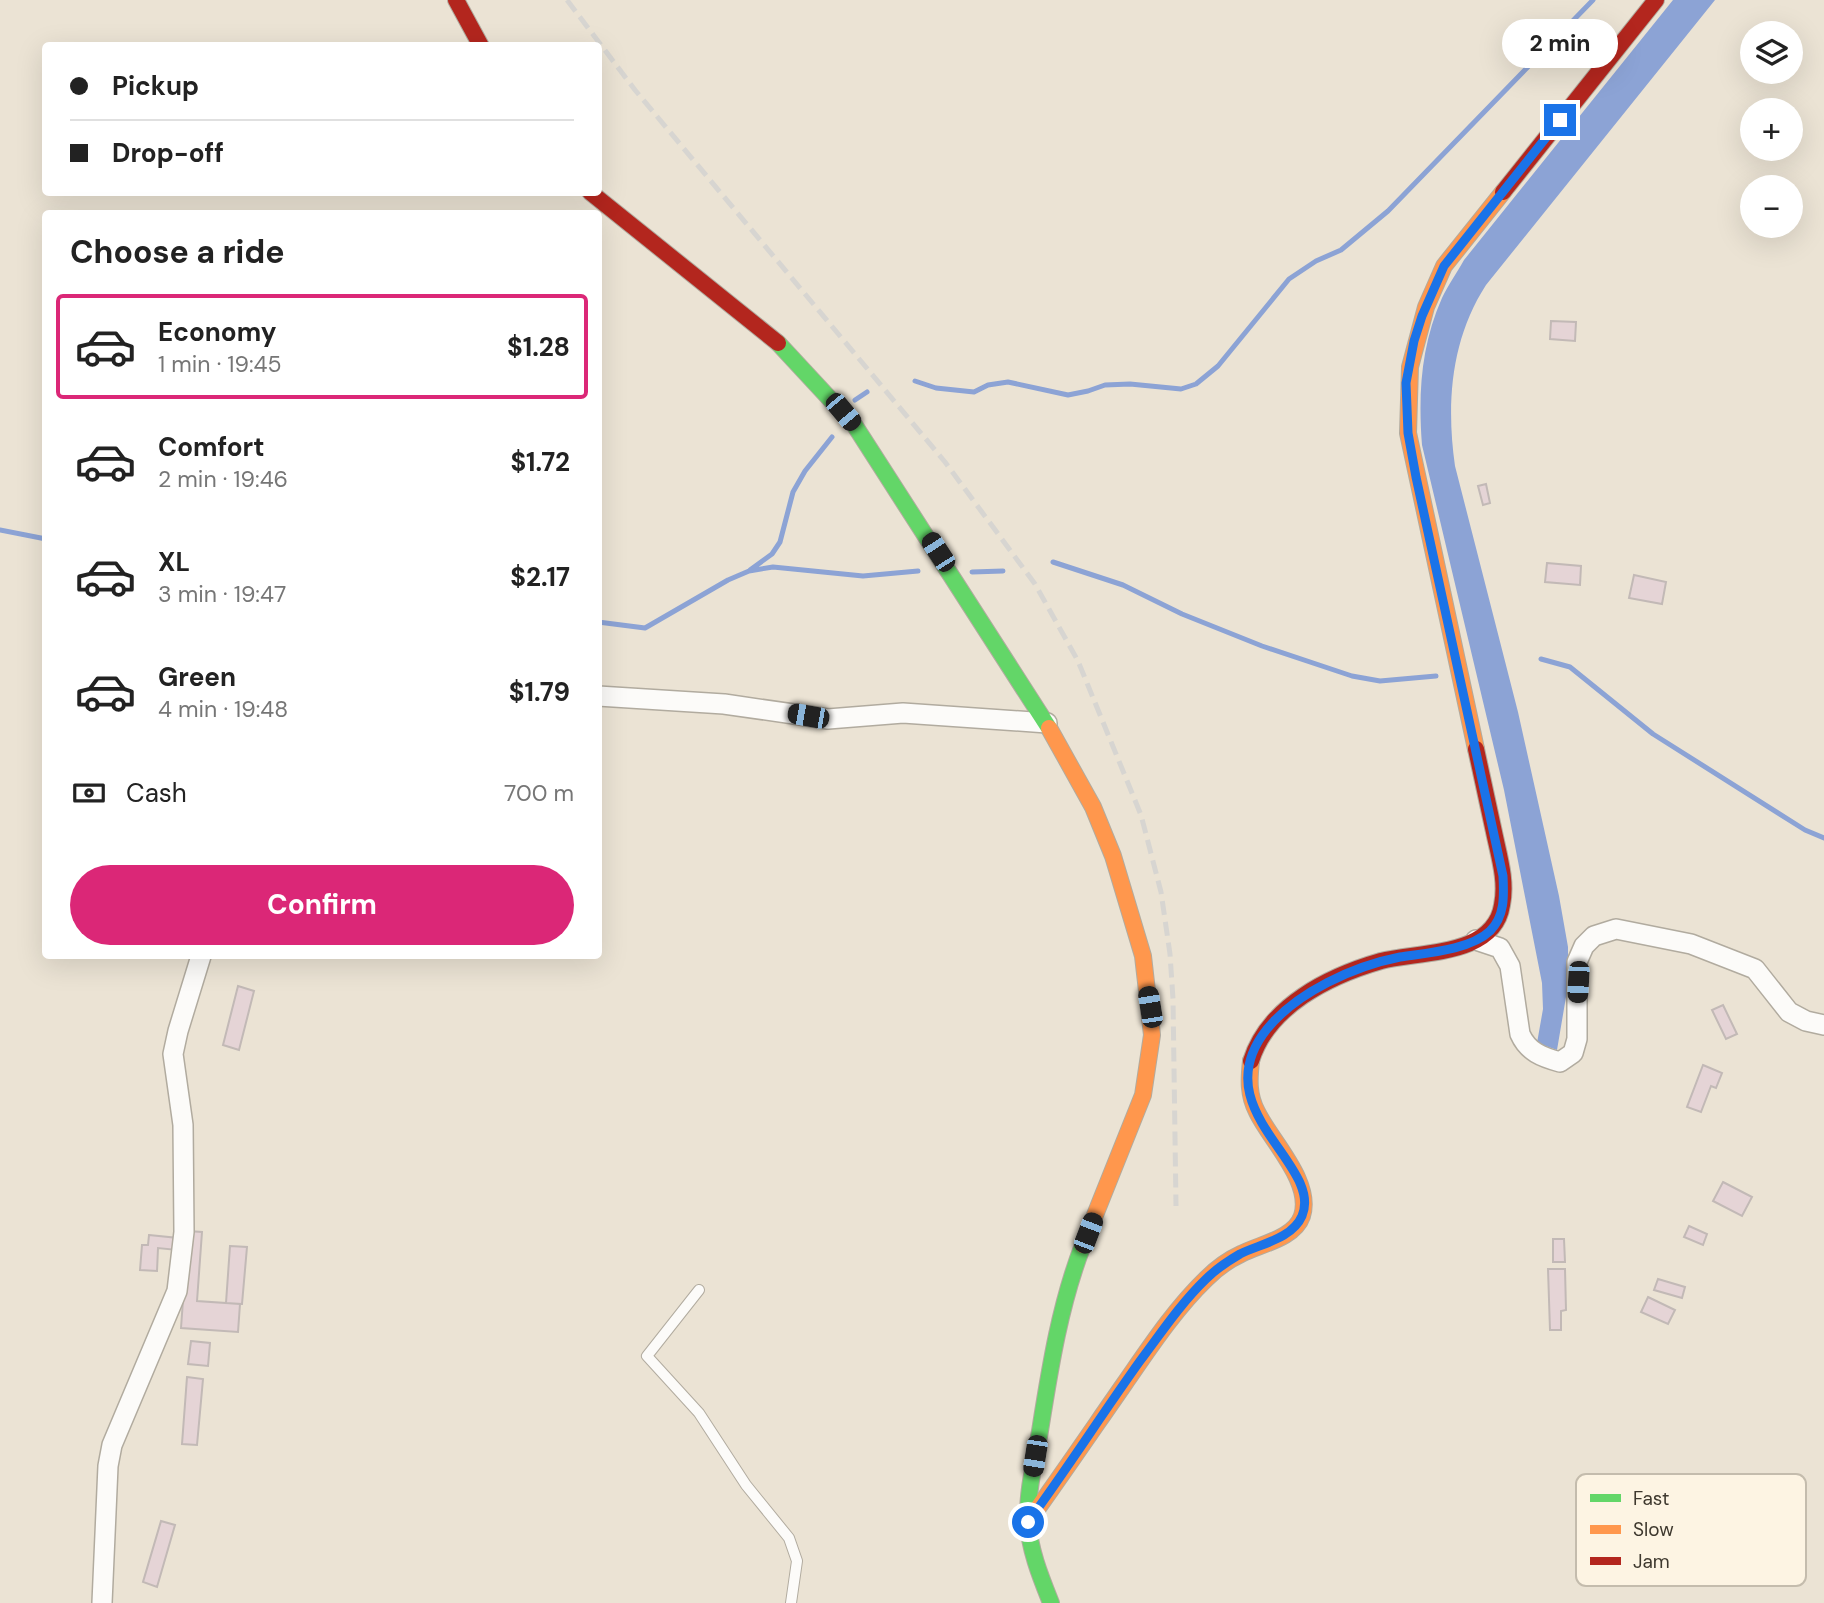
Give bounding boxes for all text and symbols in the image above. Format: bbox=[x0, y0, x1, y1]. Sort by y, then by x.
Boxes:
callout: 2 min bbox=[1502, 18, 1618, 68]
map controls bbox=[1740, 21, 1803, 238]
button: layers bbox=[1740, 21, 1803, 84]
text: 2 min bbox=[1530, 28, 1590, 58]
text: Pickup bbox=[112, 69, 199, 103]
button: + bbox=[1740, 98, 1803, 161]
route end bbox=[1544, 104, 1576, 136]
text: Drop-off bbox=[112, 136, 224, 170]
button: − bbox=[1740, 175, 1803, 238]
text: Choose a ride bbox=[70, 231, 285, 273]
icon: car bbox=[74, 315, 137, 378]
text: Economy bbox=[158, 315, 276, 349]
text: $1.28 bbox=[507, 330, 570, 364]
text: 1 min · 19:45 bbox=[158, 349, 282, 379]
car bbox=[822, 389, 865, 435]
icon: car bbox=[74, 430, 137, 493]
text: Comfort bbox=[158, 430, 264, 464]
text: $1.72 bbox=[510, 445, 570, 479]
text: 2 min · 19:46 bbox=[158, 464, 288, 494]
car bbox=[918, 529, 959, 575]
icon: car bbox=[74, 545, 137, 608]
text: XL bbox=[158, 545, 190, 579]
text: $2.17 bbox=[510, 560, 570, 594]
text: 3 min · 19:47 bbox=[158, 579, 286, 609]
icon: car bbox=[74, 660, 137, 723]
text: Green bbox=[158, 660, 236, 694]
text: $1.79 bbox=[509, 675, 570, 709]
text: 4 min · 19:48 bbox=[158, 694, 288, 724]
car bbox=[786, 702, 831, 730]
icon: cash bbox=[70, 774, 108, 812]
text: Cash bbox=[126, 776, 187, 810]
text: 700 m bbox=[504, 778, 574, 808]
button: Confirm bbox=[70, 865, 574, 945]
car bbox=[1567, 960, 1590, 1004]
car bbox=[1137, 985, 1164, 1029]
car bbox=[1071, 1210, 1106, 1256]
car bbox=[1022, 1434, 1049, 1478]
legend bbox=[1576, 1474, 1806, 1586]
text: Fast bbox=[1633, 1486, 1669, 1511]
route start bbox=[1012, 1506, 1044, 1538]
text: Slow bbox=[1633, 1517, 1674, 1542]
text: Jam bbox=[1633, 1549, 1670, 1574]

